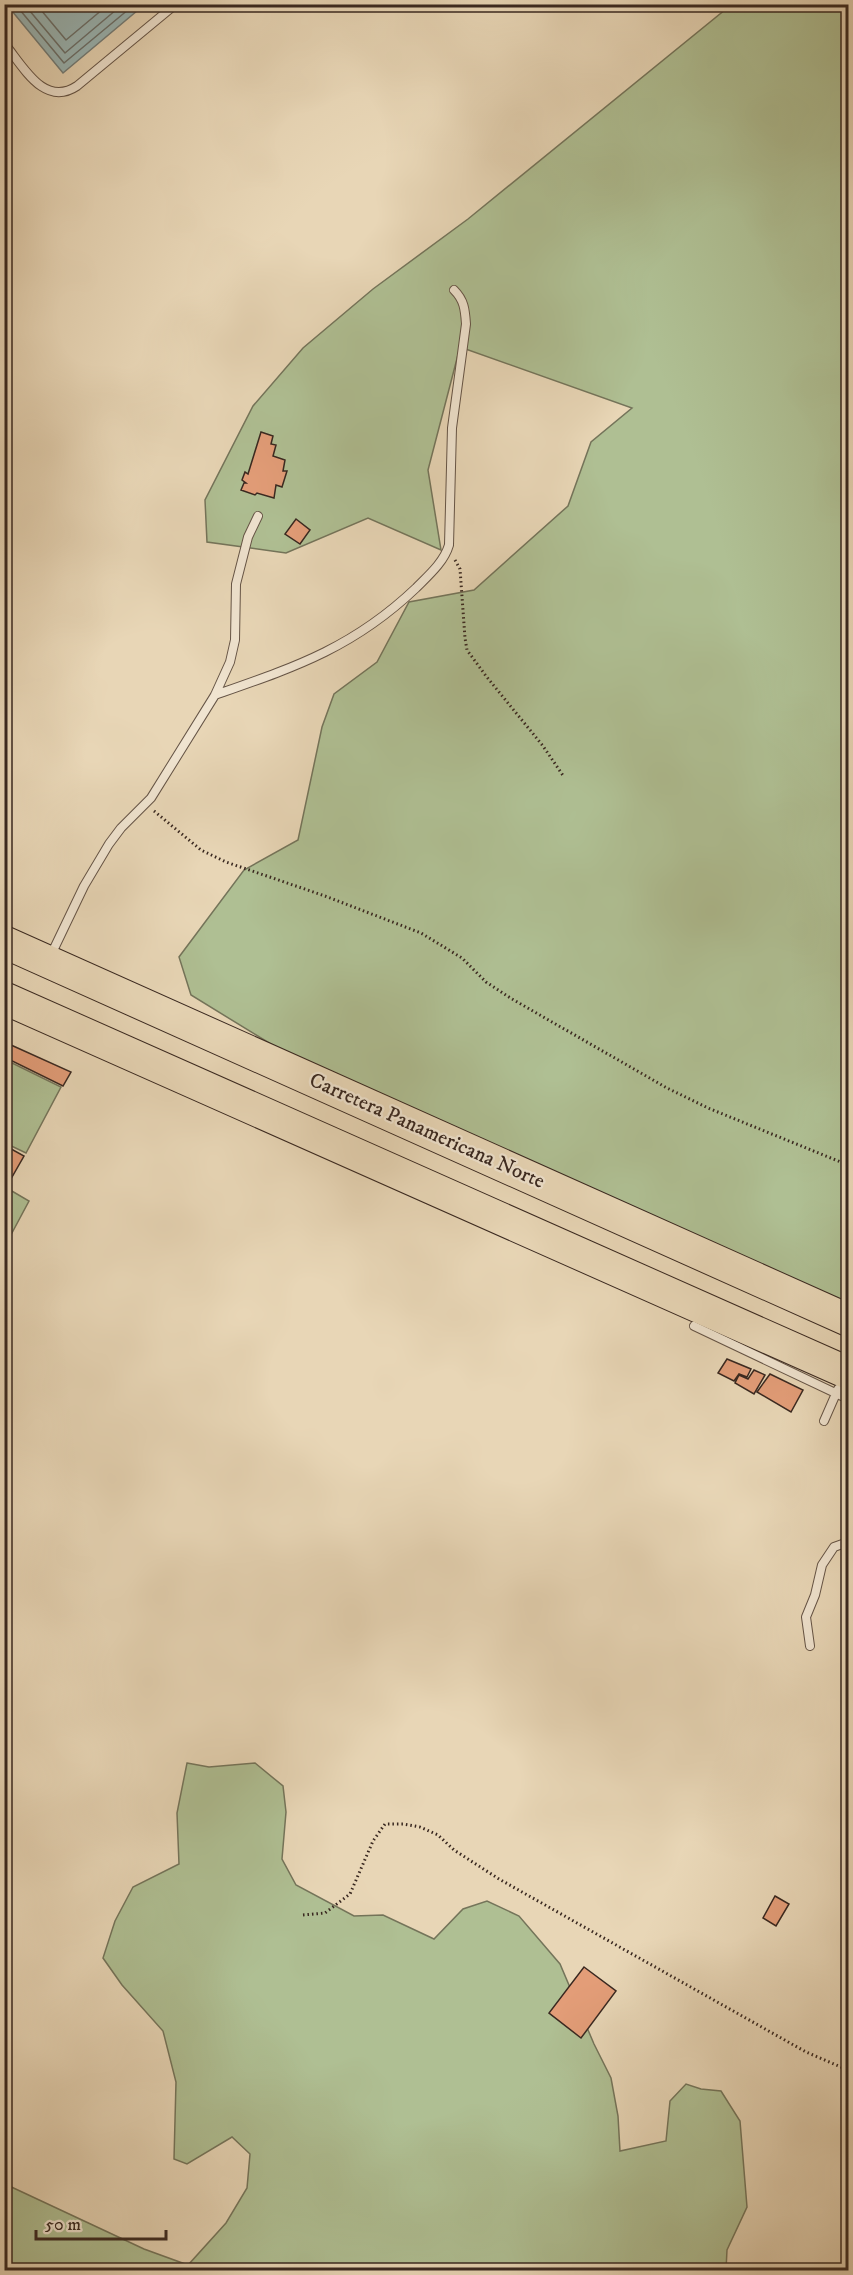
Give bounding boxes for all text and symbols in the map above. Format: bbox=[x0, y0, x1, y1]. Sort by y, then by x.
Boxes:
street label: Carretera Panamericana Norte bbox=[305, 1067, 549, 1195]
scale bar bbox=[36, 2203, 166, 2241]
text: 50 m bbox=[45, 2214, 81, 2236]

